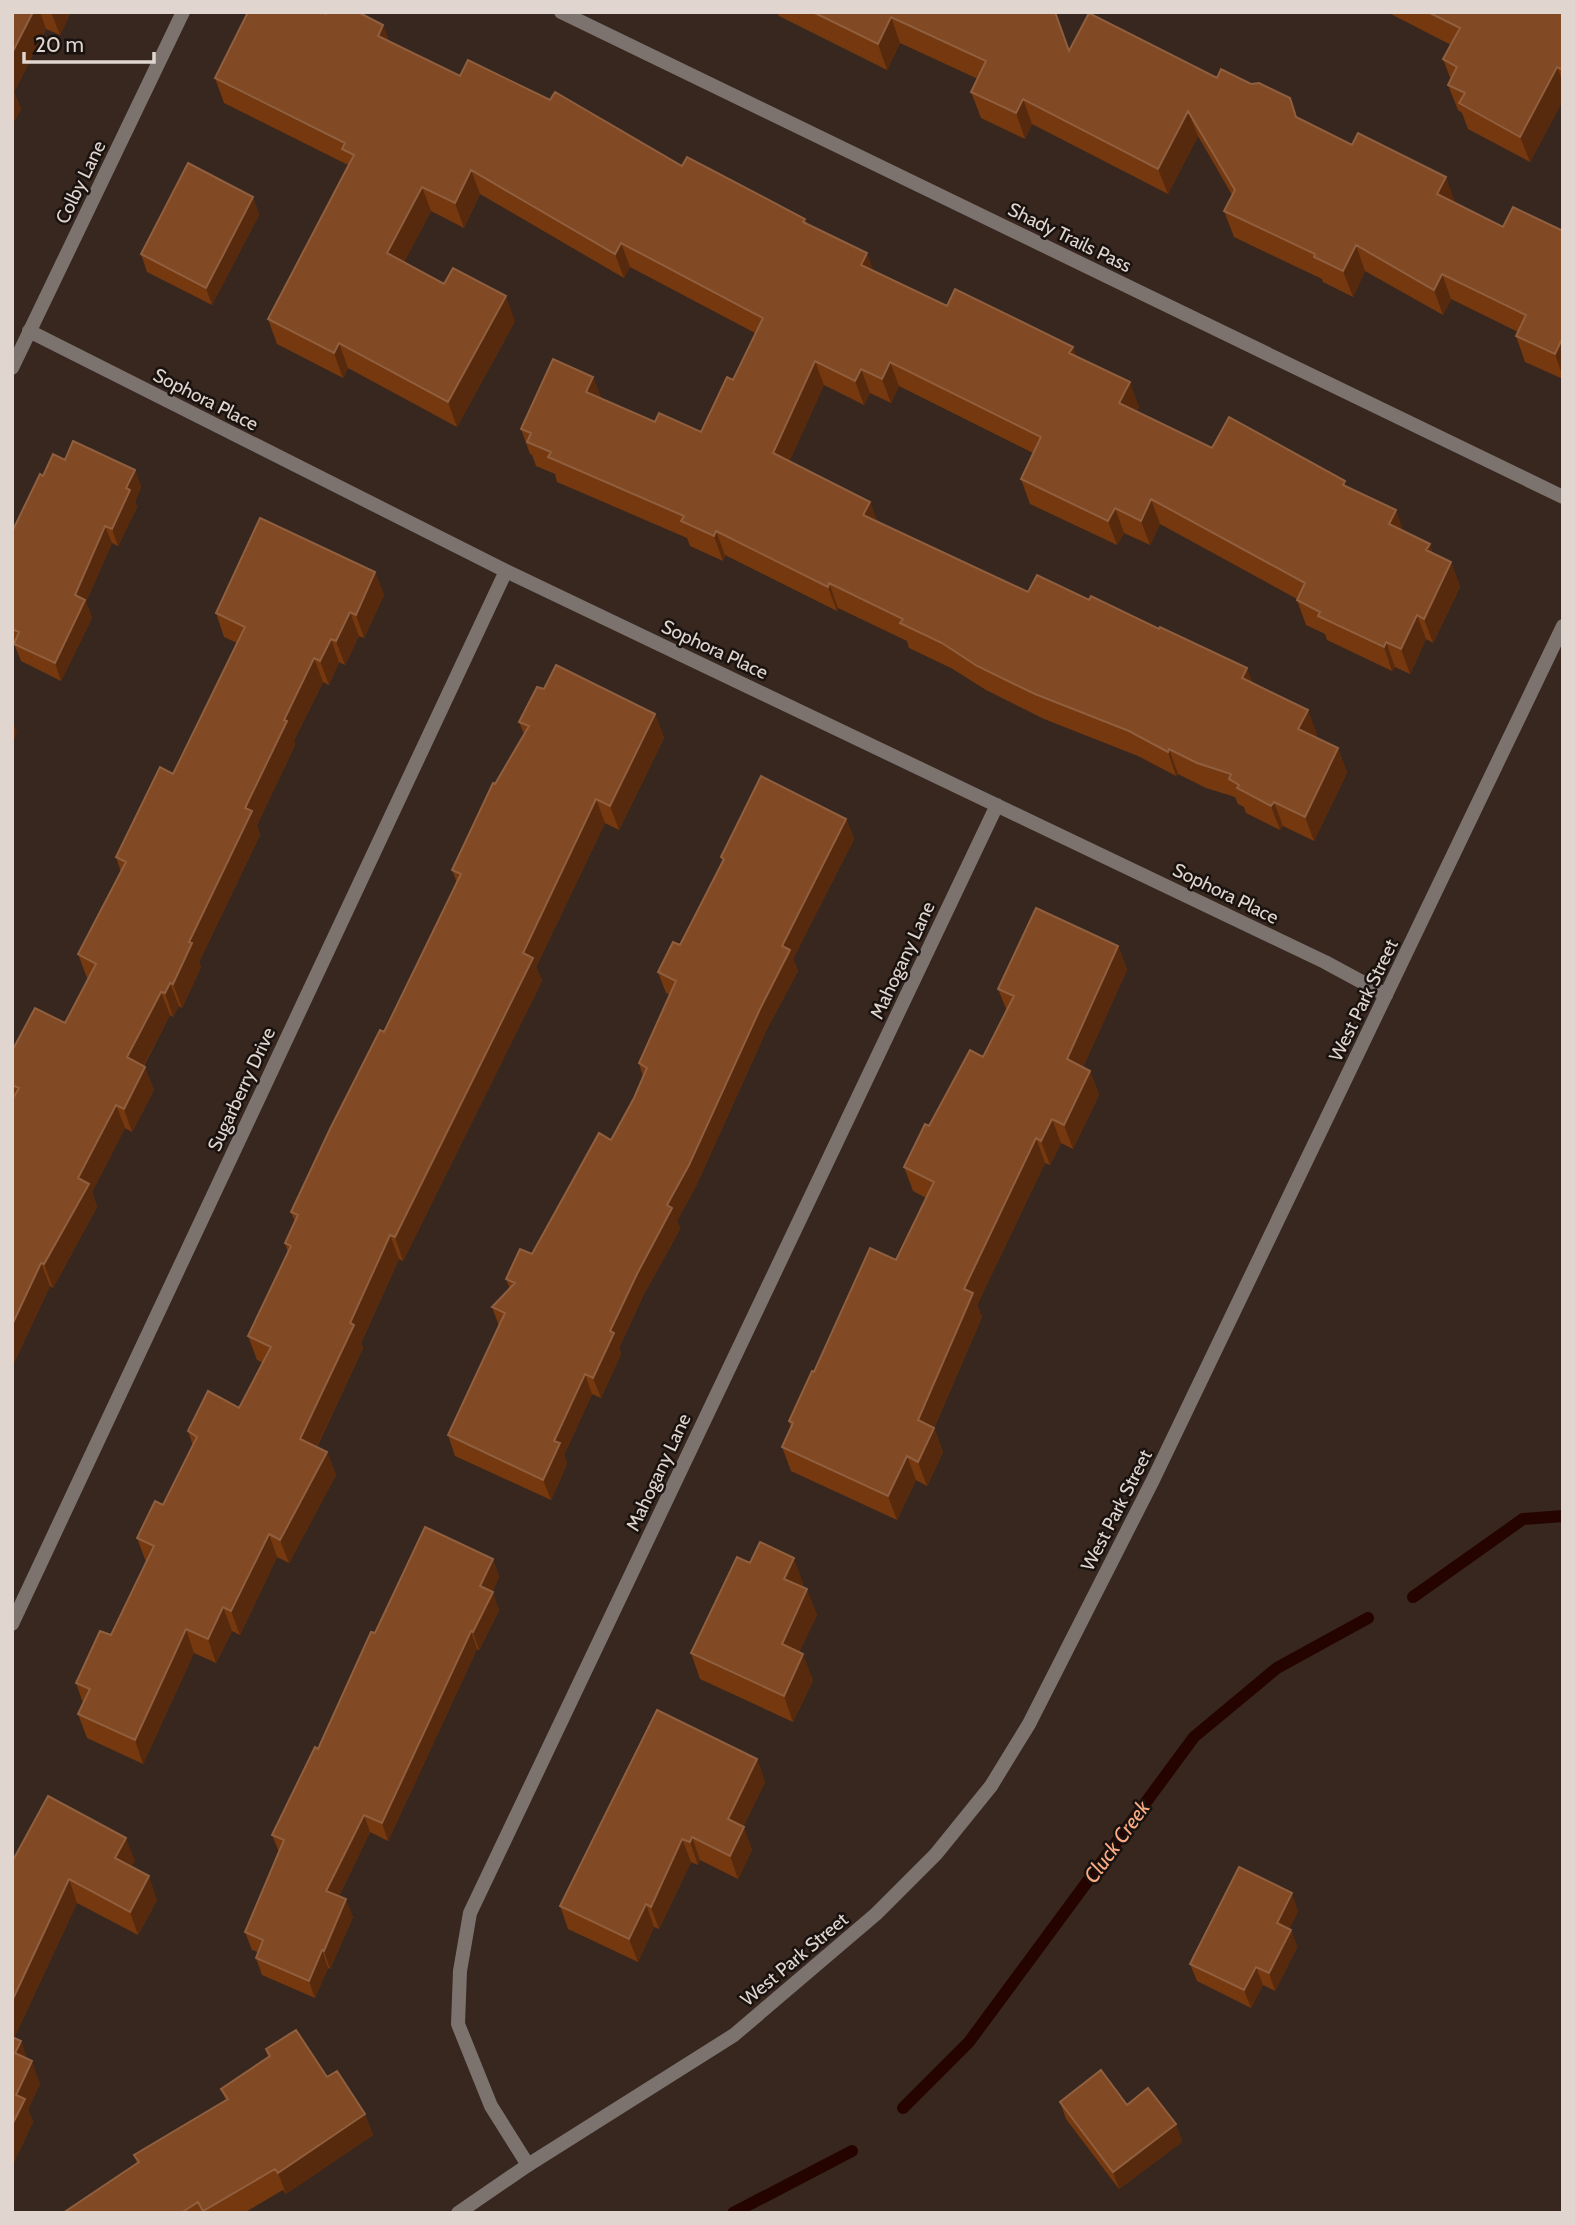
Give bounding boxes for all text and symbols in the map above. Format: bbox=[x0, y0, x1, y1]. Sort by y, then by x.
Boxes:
scale bar bbox=[24, 21, 154, 65]
text: 20 m bbox=[35, 32, 84, 57]
street label: Colby Lane bbox=[50, 137, 111, 228]
street label: Shady Trails Pass bbox=[1004, 198, 1135, 277]
street label: Sophora Place bbox=[149, 363, 262, 436]
street label: Sophora Place bbox=[658, 615, 772, 684]
street label: Sophora Place bbox=[1169, 858, 1283, 929]
street label: Mahogany Lane bbox=[865, 898, 940, 1023]
street label: West Park Street bbox=[1324, 935, 1403, 1065]
street label: Sugarberry Drive bbox=[203, 1023, 280, 1155]
street label: Mahogany Lane bbox=[621, 1410, 696, 1535]
street label: West Park Street bbox=[1076, 1445, 1157, 1575]
water label: Cluck Creek bbox=[1078, 1795, 1155, 1888]
street label: West Park Street bbox=[736, 1907, 853, 2011]

